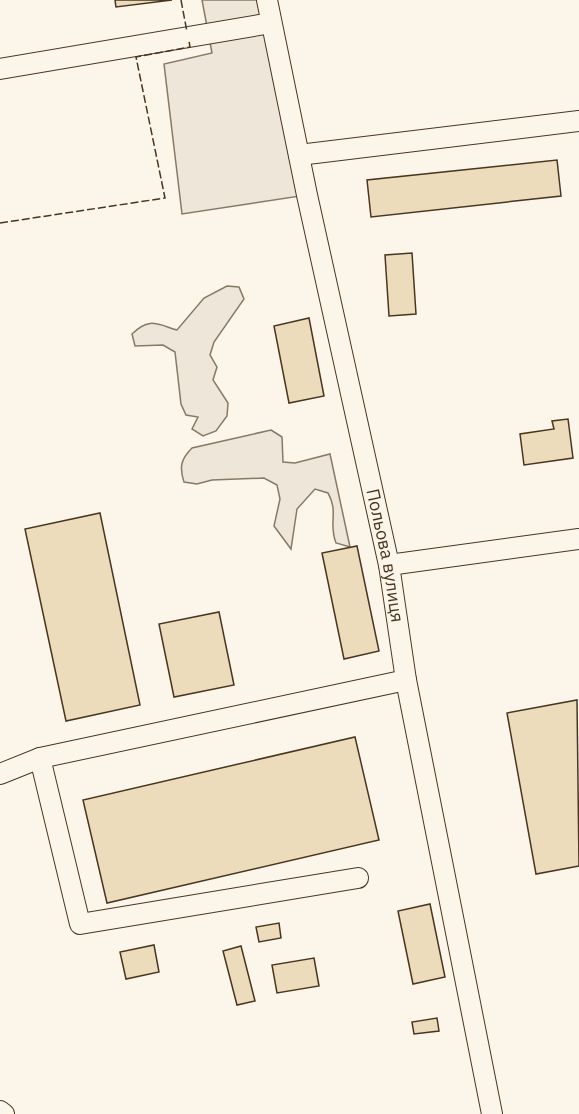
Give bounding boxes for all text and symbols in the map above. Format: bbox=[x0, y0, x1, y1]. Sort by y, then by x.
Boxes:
street label: Польова вулиця bbox=[361, 486, 409, 624]

